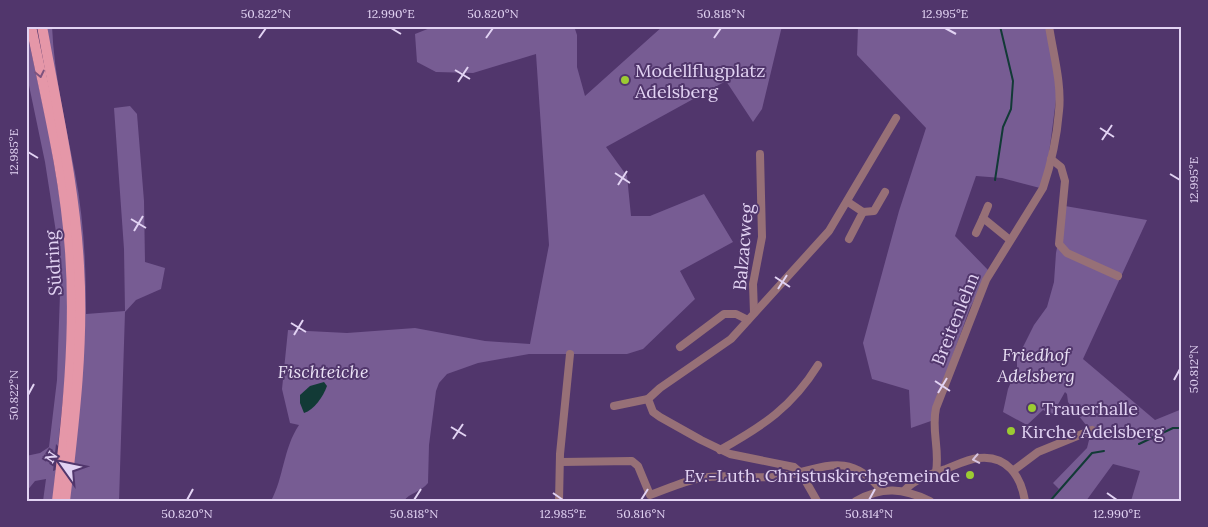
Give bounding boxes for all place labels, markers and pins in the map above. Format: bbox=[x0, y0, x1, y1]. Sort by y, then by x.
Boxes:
place label: Modellflugplatz Adelsberg bbox=[634, 59, 765, 103]
marker: Modellflugplatz Adelsberg bbox=[619, 74, 631, 86]
place label: Trauerhalle bbox=[1042, 397, 1138, 420]
marker: Trauerhalle bbox=[1026, 402, 1038, 414]
place label: Kirche Adelsberg bbox=[1021, 420, 1165, 443]
marker: Kirche Adelsberg bbox=[1005, 425, 1017, 437]
place label: Ev.-Luth. Christuskirchgemeinde bbox=[684, 464, 960, 487]
marker: Ev.-Luth. Christuskirchgemeinde bbox=[964, 469, 976, 481]

